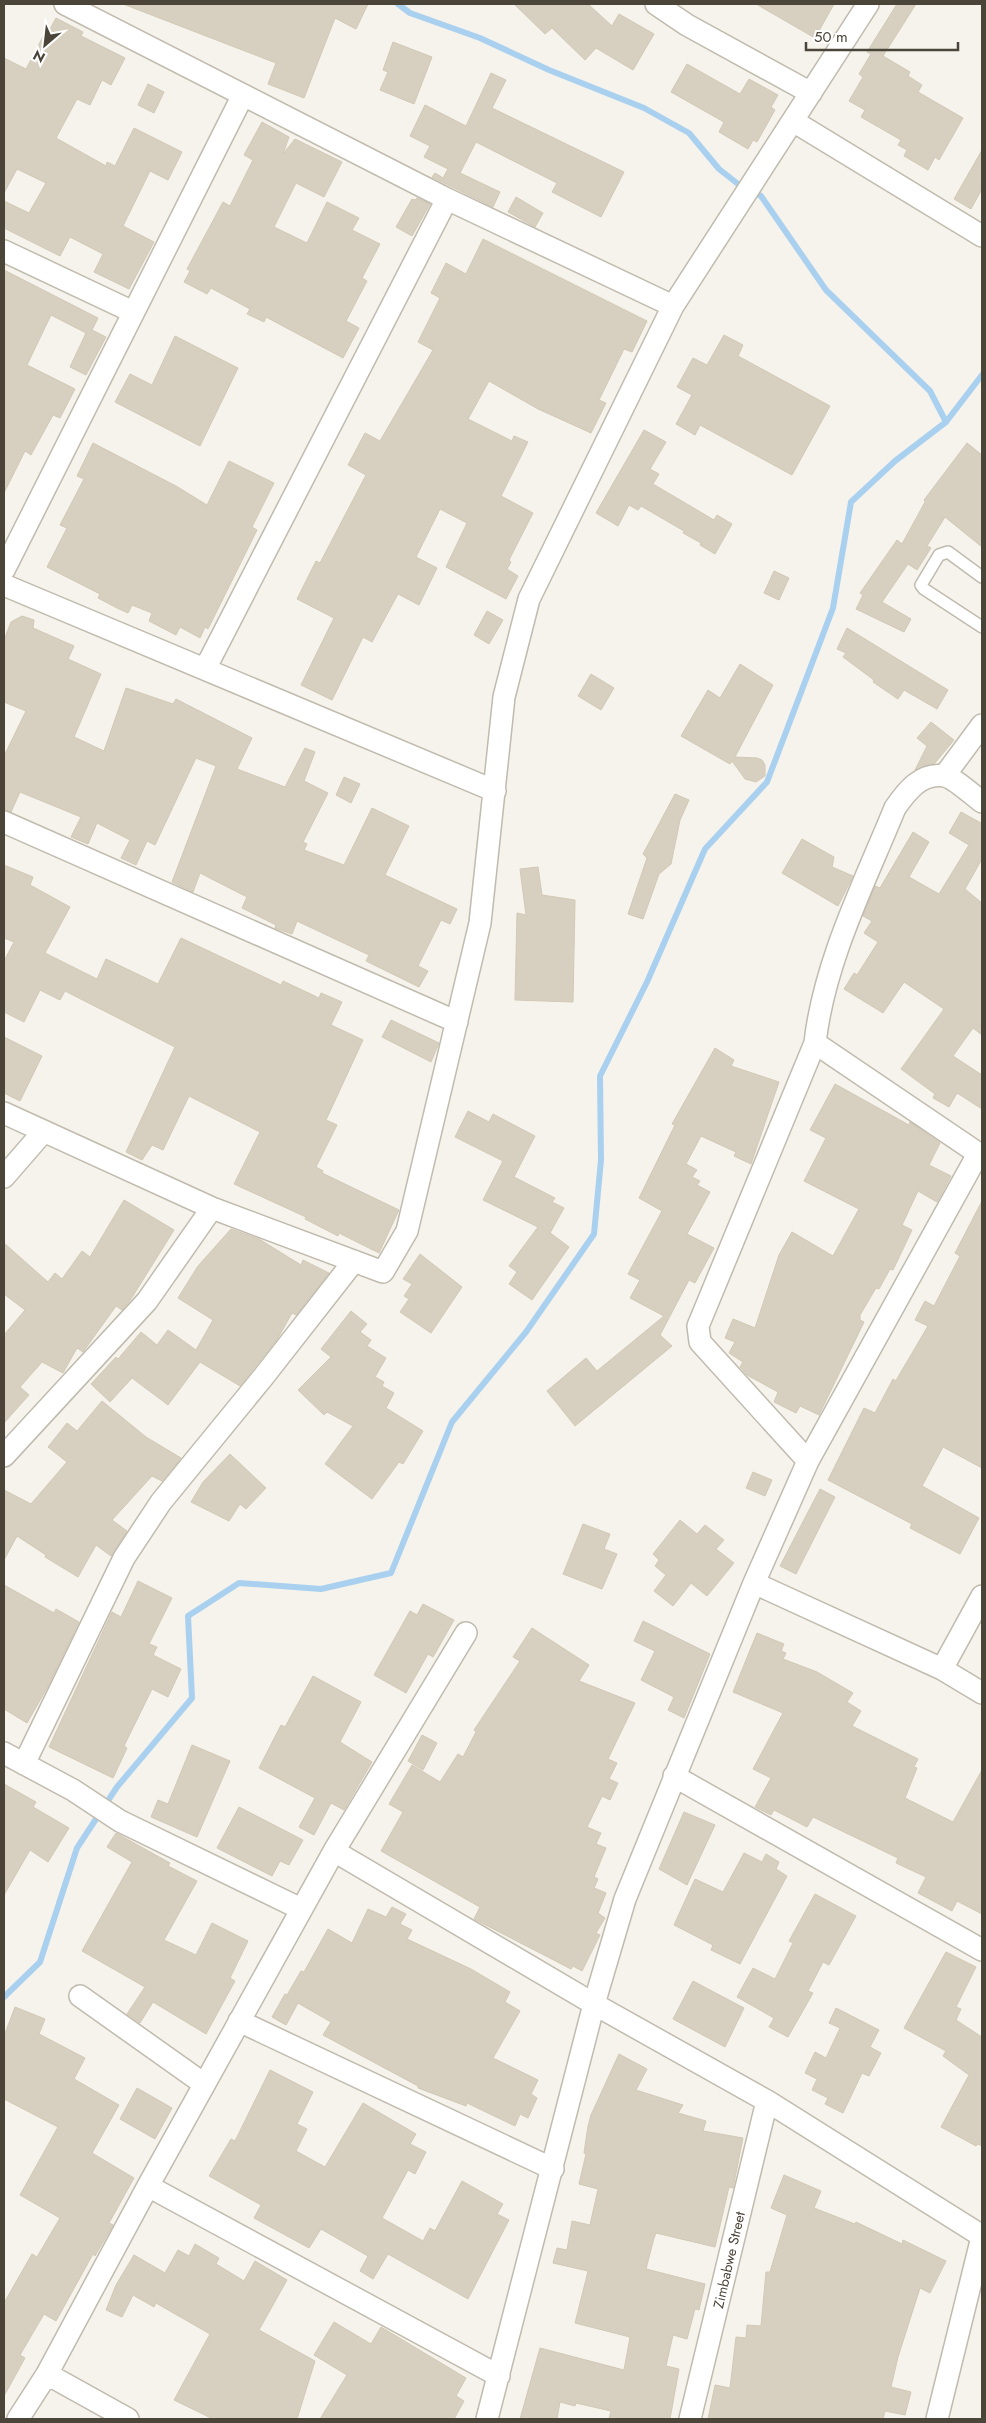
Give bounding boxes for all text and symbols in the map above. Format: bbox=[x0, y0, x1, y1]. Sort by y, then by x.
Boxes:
north arrow bbox=[20, 20, 70, 70]
scale bar bbox=[806, 20, 958, 52]
text: 50 m bbox=[814, 26, 848, 48]
text: N bbox=[29, 45, 49, 68]
street label: Zimbabwe Street bbox=[708, 2209, 750, 2310]

